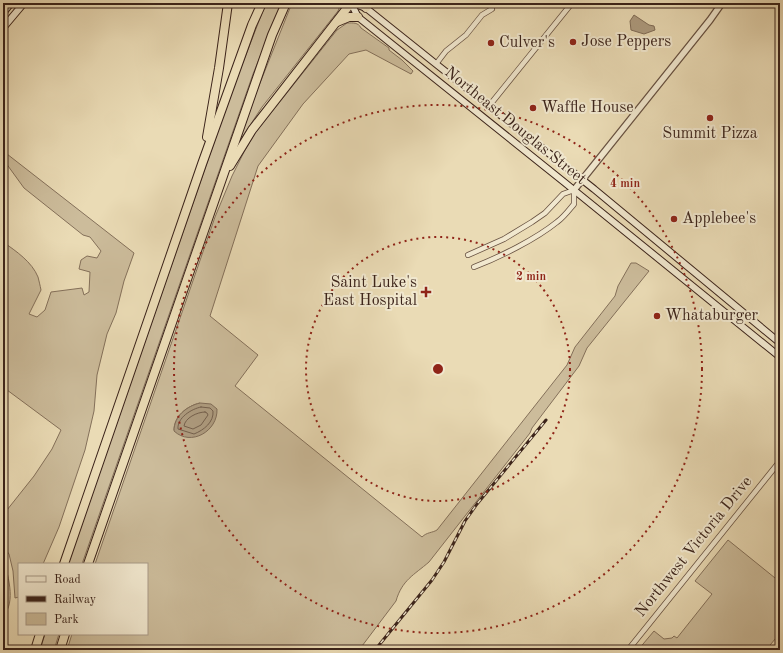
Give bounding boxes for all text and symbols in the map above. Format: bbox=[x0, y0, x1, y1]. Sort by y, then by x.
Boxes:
place label: Jose Peppers bbox=[581, 34, 671, 50]
place label: Culver's bbox=[499, 35, 555, 51]
marker: Jose Peppers bbox=[568, 37, 578, 47]
marker: Culver's bbox=[486, 38, 496, 48]
street label: Northeast Douglas Street bbox=[441, 64, 589, 188]
place label: Waffle House bbox=[541, 100, 634, 116]
marker: Waffle House bbox=[528, 103, 538, 113]
marker: Summit Pizza bbox=[705, 113, 715, 123]
place label: Summit Pizza bbox=[662, 126, 758, 142]
text: 4 min bbox=[610, 178, 640, 190]
place label: Applebee's bbox=[682, 211, 756, 227]
marker: Applebee's bbox=[669, 214, 679, 224]
text: 2 min bbox=[516, 271, 546, 283]
place label: Saint Luke's East Hospital bbox=[323, 275, 417, 309]
marker: Saint Luke's East Hospital bbox=[420, 286, 432, 298]
place label: Whataburger bbox=[665, 308, 758, 324]
marker: Whataburger bbox=[652, 311, 662, 321]
centre of rings bbox=[431, 362, 445, 376]
street label: Northwest Victoria Drive bbox=[633, 474, 755, 620]
legend bbox=[18, 563, 148, 635]
text: Road bbox=[54, 574, 81, 586]
text: Railway bbox=[54, 594, 97, 606]
text: Park bbox=[54, 614, 79, 626]

